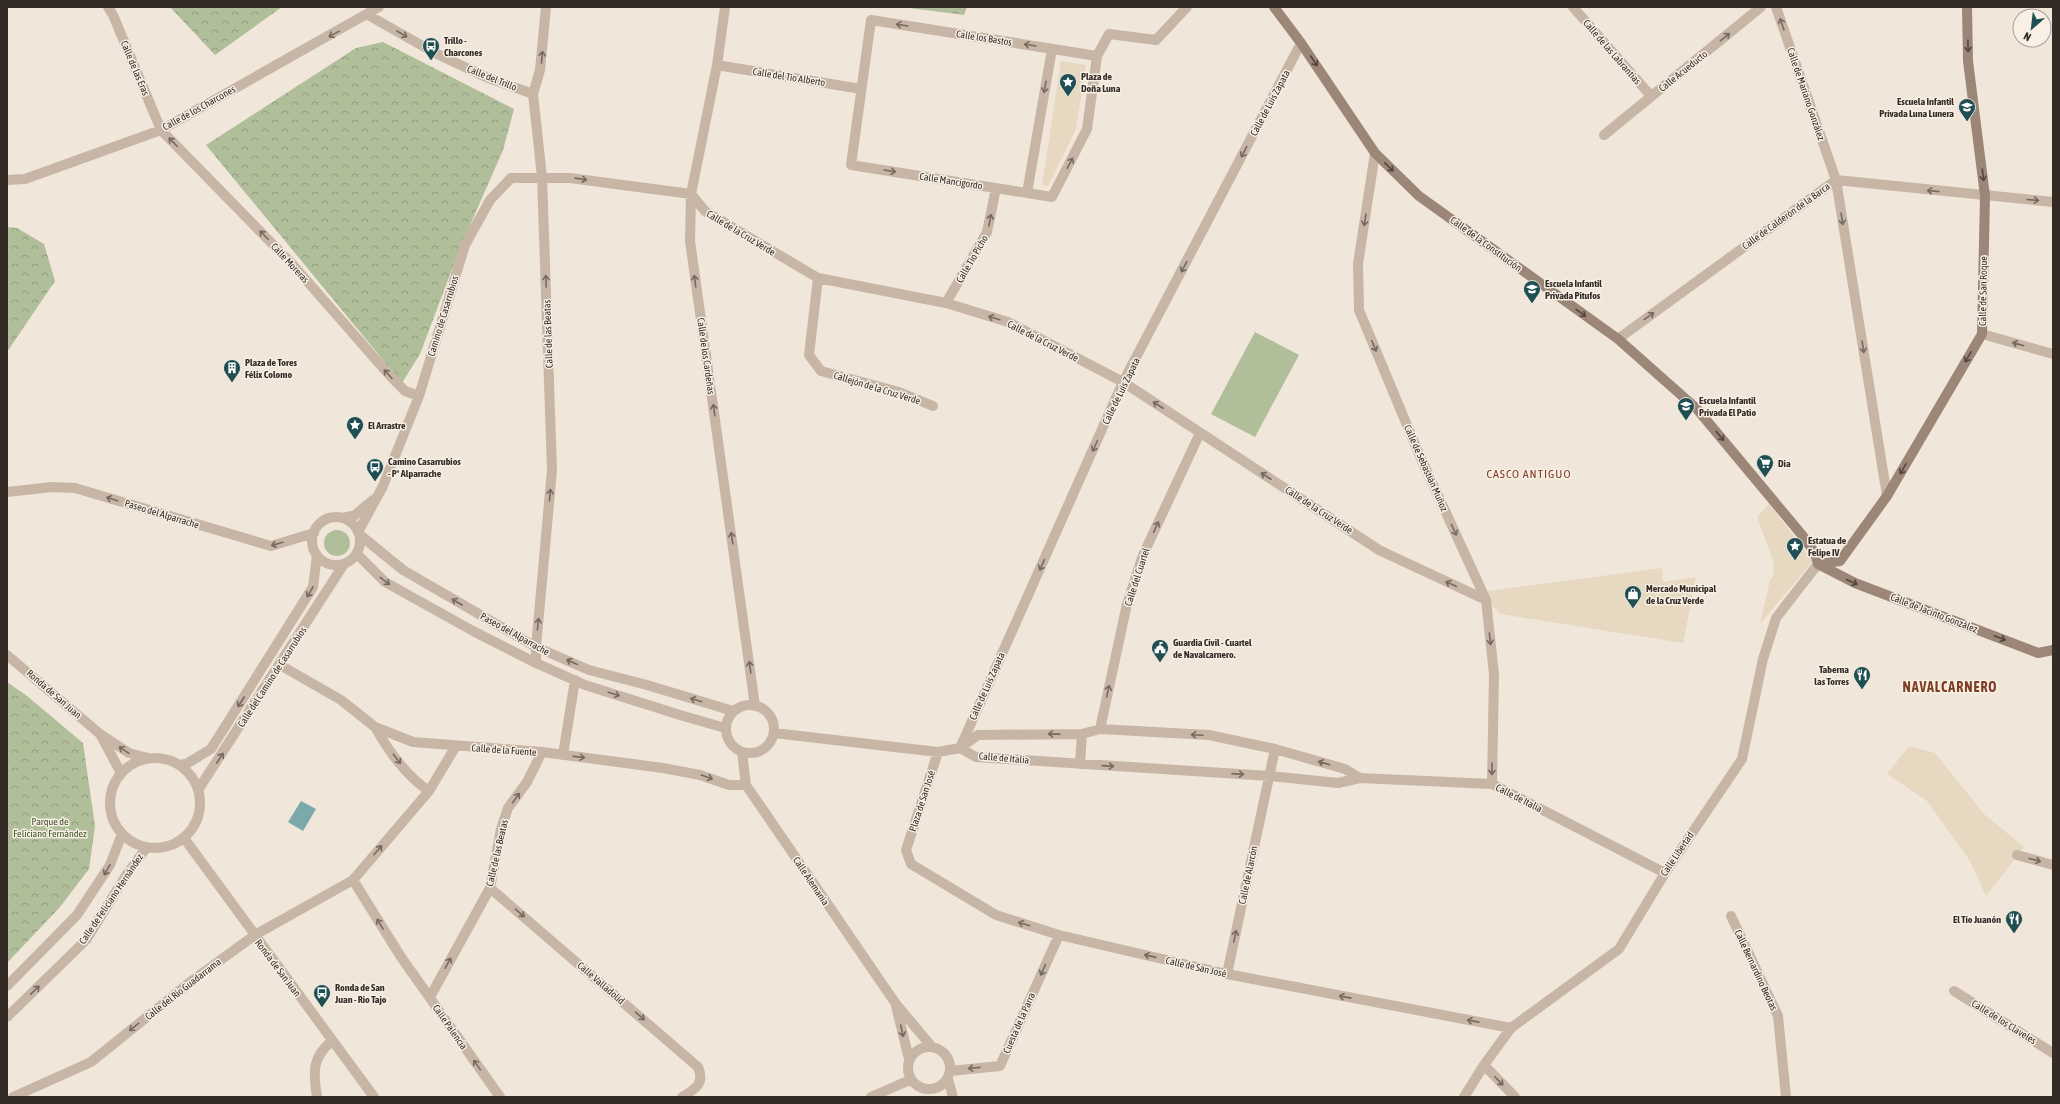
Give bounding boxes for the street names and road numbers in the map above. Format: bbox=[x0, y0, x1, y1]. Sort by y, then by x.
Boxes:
street label: Calle de las Labrantías bbox=[1581, 17, 1643, 87]
street label: Calle los Bastos bbox=[955, 28, 1013, 48]
street label: Calle de las Eras bbox=[119, 39, 152, 97]
street label: Calle de Mariano González bbox=[1785, 46, 1827, 142]
street label: Calle Acueducto bbox=[1657, 48, 1710, 94]
street label: Calle del Trillo bbox=[466, 63, 519, 93]
street label: Calle del Tío Alberto bbox=[752, 66, 826, 88]
street label: Calle de Luis Zapata bbox=[1248, 68, 1292, 138]
street label: Calle de los Charcones bbox=[161, 83, 238, 133]
street label: Calle Mancigordo bbox=[919, 171, 984, 191]
street label: Calle de Calderón de la Barca bbox=[1740, 180, 1832, 252]
street label: Calle de la Cruz Verde bbox=[705, 208, 778, 258]
street label: Calle de la Constitución bbox=[1448, 214, 1524, 274]
street label: Calle Tío Picho bbox=[954, 233, 990, 285]
street label: Calle Moreras bbox=[269, 241, 311, 285]
street label: Calle de San Roque bbox=[1977, 256, 1989, 326]
street label: Camino de Casarrubios bbox=[426, 274, 461, 358]
street label: Calle de las Beatas bbox=[541, 299, 555, 368]
street label: Calle de los Cardeñas bbox=[695, 317, 717, 396]
street label: Calle de la Cruz Verde bbox=[1006, 318, 1081, 364]
street label: Calle de Luis Zapata bbox=[1100, 356, 1142, 426]
street label: Callejón de la Cruz Verde bbox=[832, 370, 922, 407]
street label: Calle de Sebastián Muñoz bbox=[1402, 423, 1450, 513]
street label: Calle de la Cruz Verde bbox=[1283, 484, 1355, 536]
street label: Paseo del Alparrache bbox=[124, 497, 201, 531]
street label: Calle del Cuartel bbox=[1122, 546, 1152, 607]
street label: Calle de Jacinto González bbox=[1889, 591, 1979, 635]
street label: Paseo del Alparrache bbox=[479, 610, 552, 658]
street label: Calle del Camino de Casarrubios bbox=[235, 625, 309, 729]
street label: Calle de Luis Zapata bbox=[967, 650, 1007, 722]
street label: Ronda de San Juan bbox=[25, 667, 84, 721]
street label: Calle de la Fuente bbox=[471, 742, 537, 758]
street label: Calle de Italia bbox=[978, 750, 1030, 766]
street label: Plaza de San José bbox=[907, 769, 937, 833]
street label: Calle de Italia bbox=[1494, 782, 1544, 815]
street label: Calle de las Beatas bbox=[484, 818, 510, 887]
street label: Calle Libertad bbox=[1658, 830, 1696, 878]
street label: Calle de Alarcón bbox=[1236, 845, 1260, 905]
street label: Calle de Feliciano Hernández bbox=[77, 852, 146, 946]
street label: Calle Alemania bbox=[791, 855, 831, 908]
street label: Calle Bernardino Beotas bbox=[1732, 928, 1780, 1013]
street label: Ronda de San Juan bbox=[253, 937, 303, 999]
street label: Calle de San José bbox=[1165, 955, 1228, 979]
street label: Calle del Río Guadarrama bbox=[143, 956, 223, 1022]
street label: Calle Valladolid bbox=[575, 960, 627, 1007]
street label: Cuesta de la Parra bbox=[1001, 991, 1037, 1055]
street label: Calle de los Claveles bbox=[1970, 998, 2039, 1047]
street label: Calle Palencia bbox=[431, 1002, 470, 1052]

